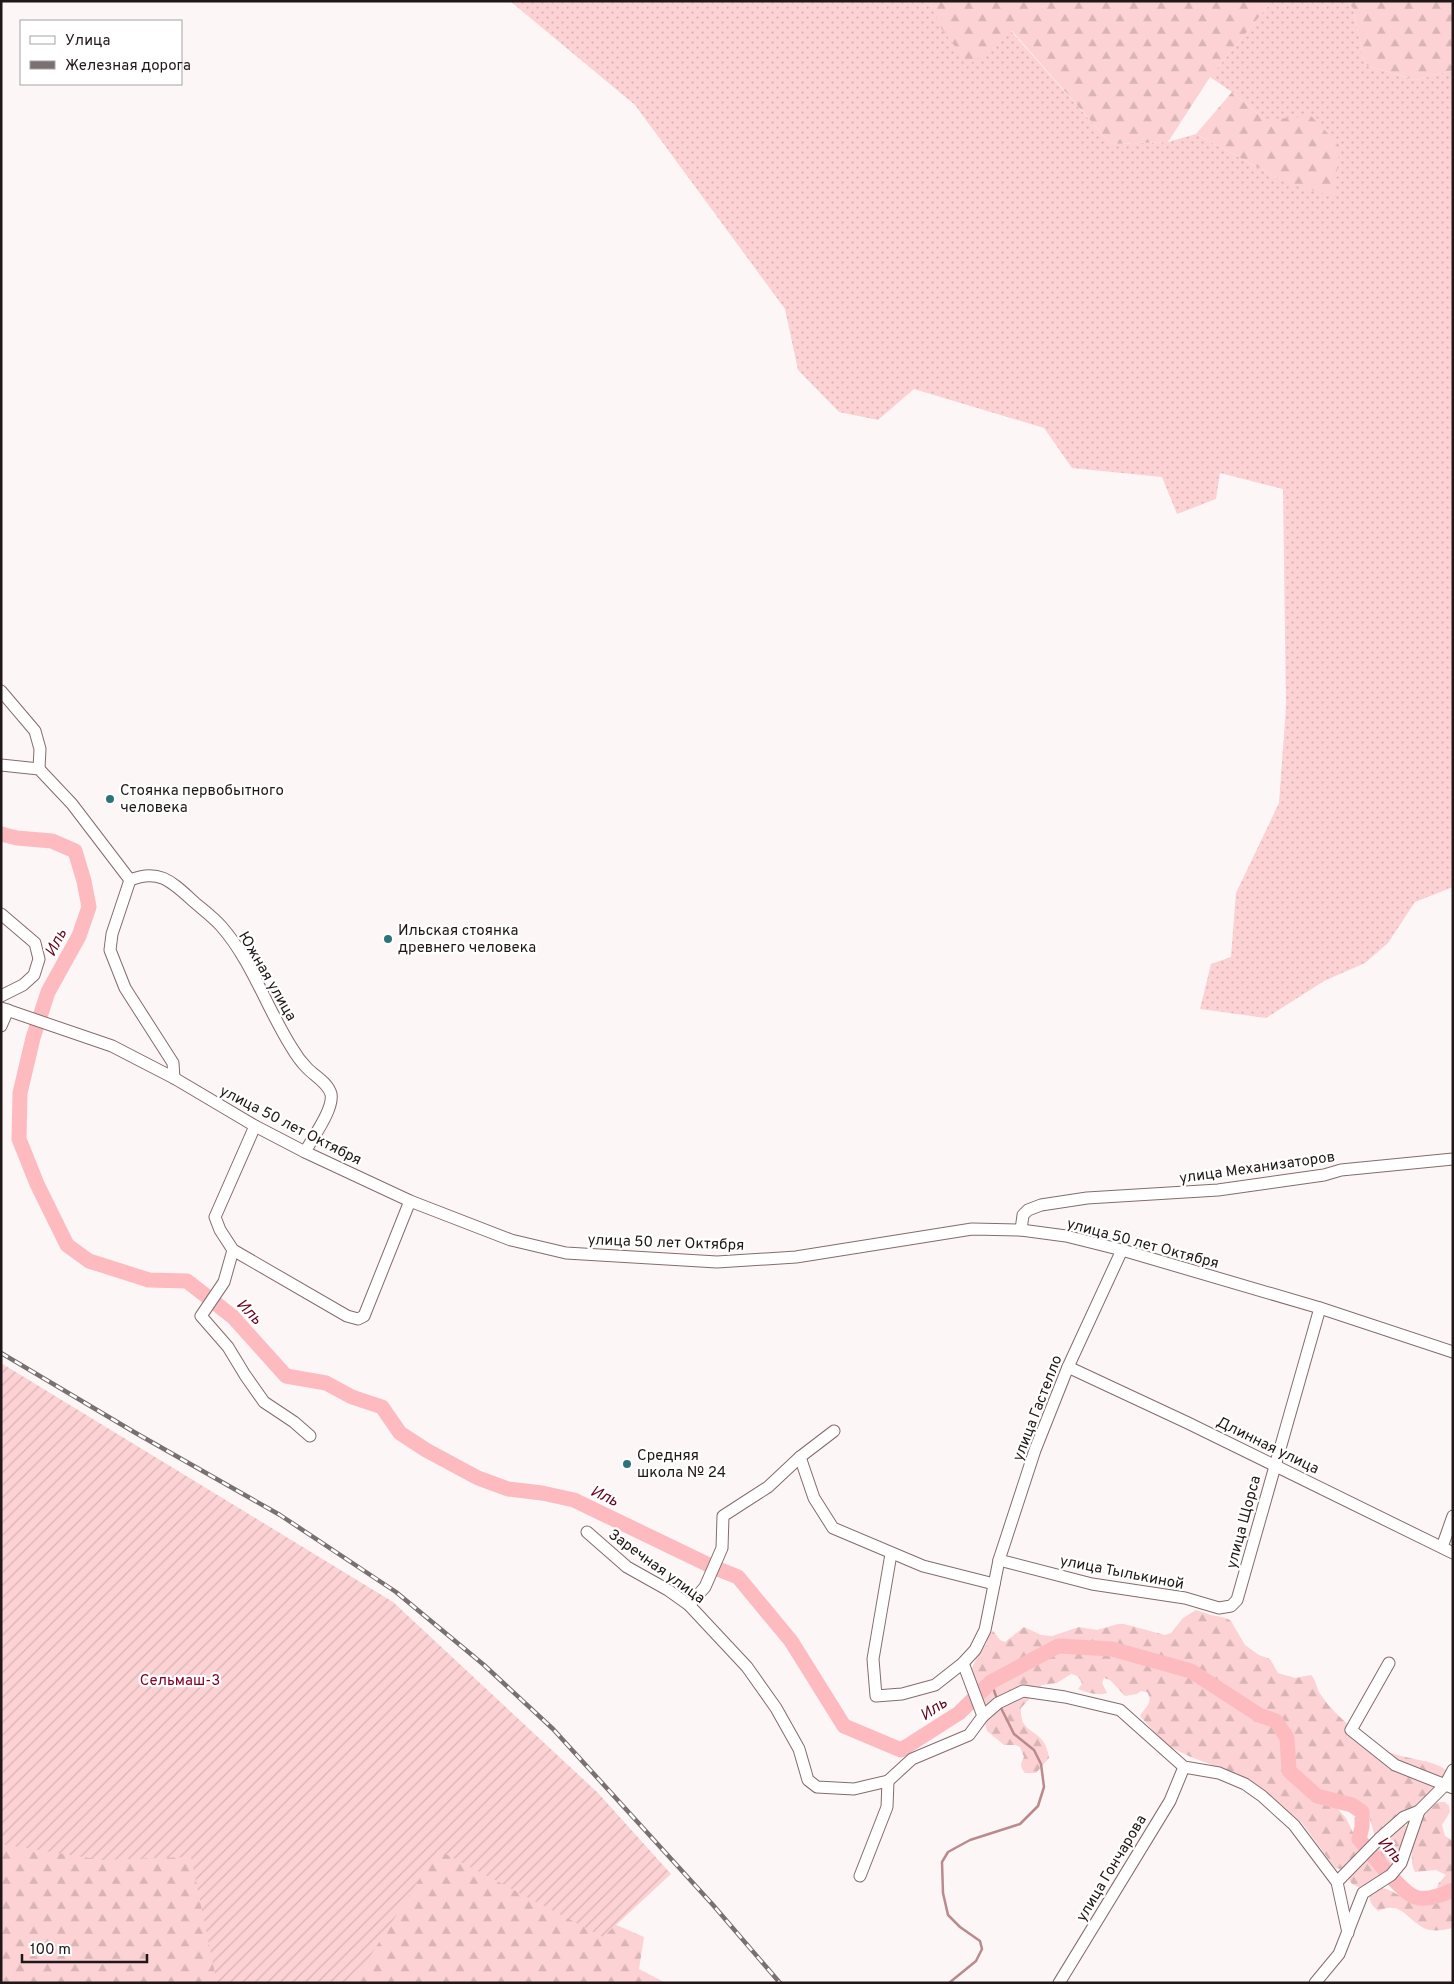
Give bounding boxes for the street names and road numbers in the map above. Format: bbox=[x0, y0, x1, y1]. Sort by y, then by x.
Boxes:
street label: Южная улица bbox=[233, 929, 300, 1025]
street label: улица 50 лет Октября bbox=[216, 1082, 365, 1170]
street label: улица Механизаторов bbox=[1178, 1148, 1336, 1189]
street label: улица 50 лет Октября bbox=[1064, 1215, 1221, 1274]
street label: улица 50 лет Октября bbox=[587, 1231, 745, 1256]
street label: улица Гастелло bbox=[1009, 1353, 1067, 1464]
street label: Длинная улица bbox=[1213, 1413, 1322, 1479]
street label: улица Щорса bbox=[1223, 1474, 1266, 1571]
street label: Заречная улица bbox=[604, 1526, 708, 1609]
street label: улица Тылькиной bbox=[1058, 1552, 1185, 1595]
street label: улица Гончарова bbox=[1073, 1812, 1152, 1926]

